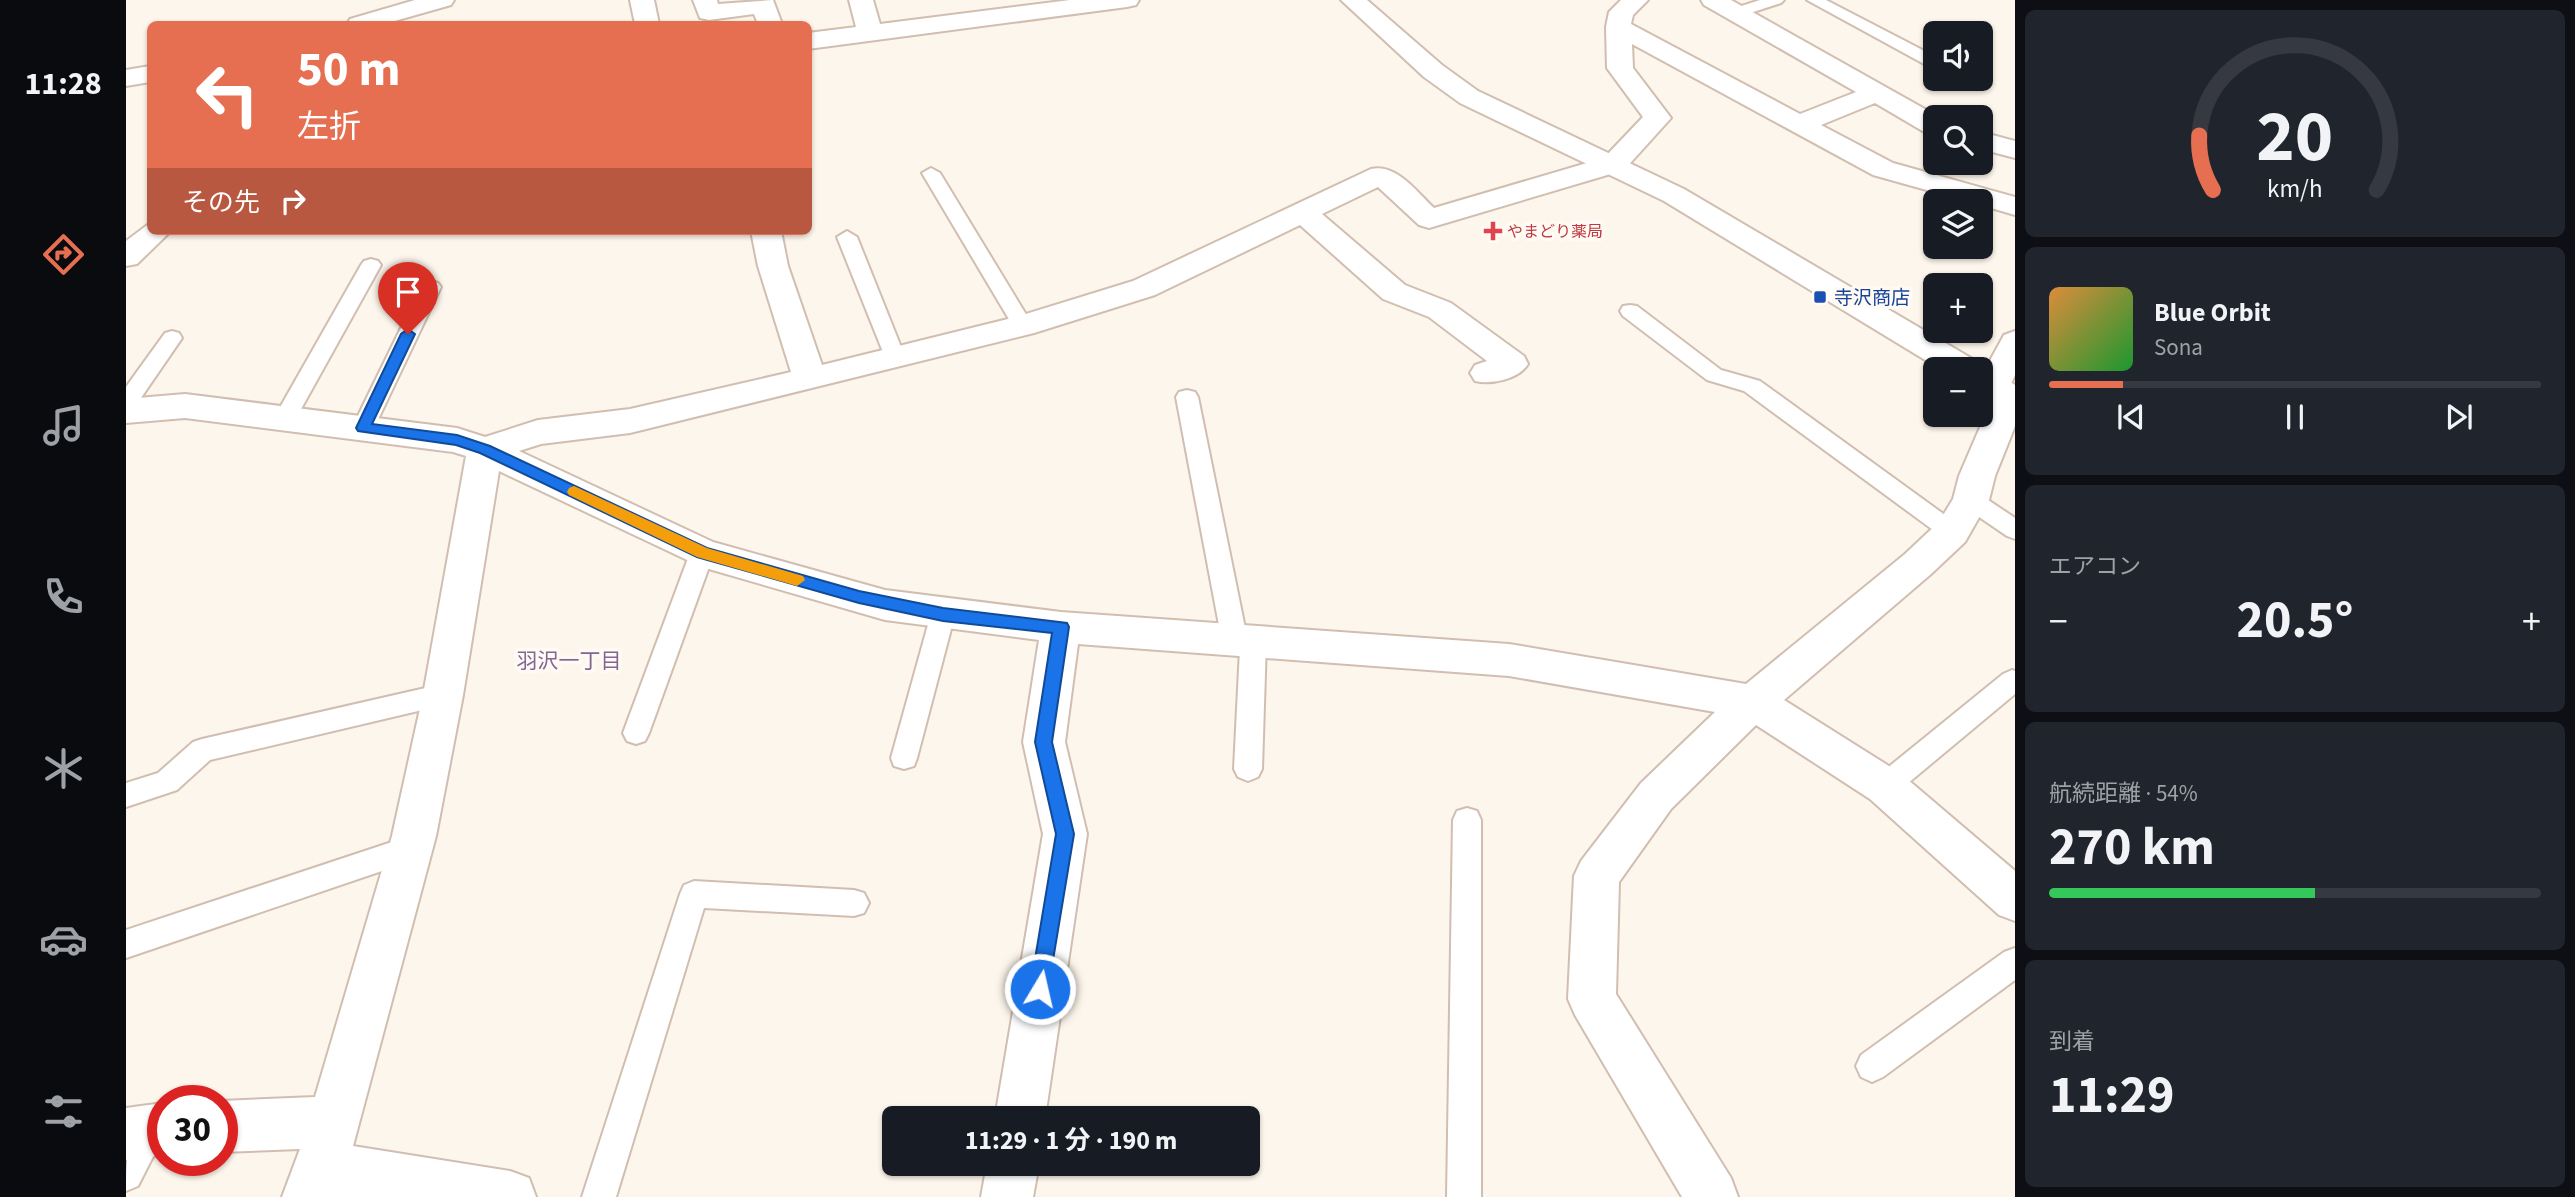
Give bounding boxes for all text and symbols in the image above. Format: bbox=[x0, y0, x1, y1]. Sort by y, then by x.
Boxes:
map controls bbox=[1923, 21, 1993, 427]
button: sound bbox=[1923, 21, 1993, 91]
text: 50 m bbox=[297, 35, 401, 105]
icon: left bbox=[182, 49, 273, 140]
text: 11:28 bbox=[24, 61, 102, 107]
text: 20 bbox=[2257, 85, 2333, 189]
text: 左折 bbox=[297, 104, 361, 150]
button: search bbox=[1923, 105, 1993, 175]
text: km/h bbox=[2267, 171, 2323, 207]
icon: right bbox=[274, 182, 312, 220]
text: その先 bbox=[182, 184, 260, 221]
button: layers bbox=[1923, 189, 1993, 259]
place label: やまどり薬局 bbox=[1507, 221, 1603, 243]
marker: やまどり薬局 bbox=[1485, 223, 1501, 239]
icon: directions bbox=[39, 230, 88, 279]
pin bbox=[378, 262, 438, 334]
icon: arrive bbox=[389, 273, 427, 311]
button: + bbox=[1923, 273, 1993, 343]
place label: 寺沢商店 bbox=[1834, 285, 1910, 312]
marker: 寺沢商店 bbox=[1812, 289, 1828, 305]
text: Blue Orbit bbox=[2154, 294, 2271, 331]
text: Sona bbox=[2154, 331, 2203, 364]
button: − bbox=[1923, 357, 1993, 427]
icon: previous bbox=[2112, 398, 2150, 436]
icon: pause bbox=[2276, 398, 2314, 436]
icon: next bbox=[2440, 398, 2478, 436]
icon: music bbox=[39, 401, 88, 450]
text: エアコン bbox=[2049, 550, 2141, 583]
icon: phone bbox=[39, 572, 88, 621]
text: 20.5° bbox=[2237, 584, 2353, 658]
text: − bbox=[2049, 595, 2068, 649]
text: + bbox=[2522, 595, 2541, 649]
district label: 羽沢一丁目 bbox=[517, 646, 622, 676]
icon: climate bbox=[39, 744, 88, 793]
text: 航続距離 · 54% bbox=[2049, 777, 2198, 810]
text: 270 km bbox=[2049, 811, 2215, 885]
icon: car bbox=[39, 915, 88, 964]
position arrow bbox=[1003, 952, 1077, 1026]
text: 到着 bbox=[2049, 1025, 2095, 1058]
text: 11:29 bbox=[2049, 1059, 2174, 1133]
speed limit sign: 30 bbox=[147, 1085, 238, 1176]
icon: filters bbox=[39, 1087, 88, 1136]
text: 11:29 · 1 分 · 190 m bbox=[965, 1122, 1177, 1159]

